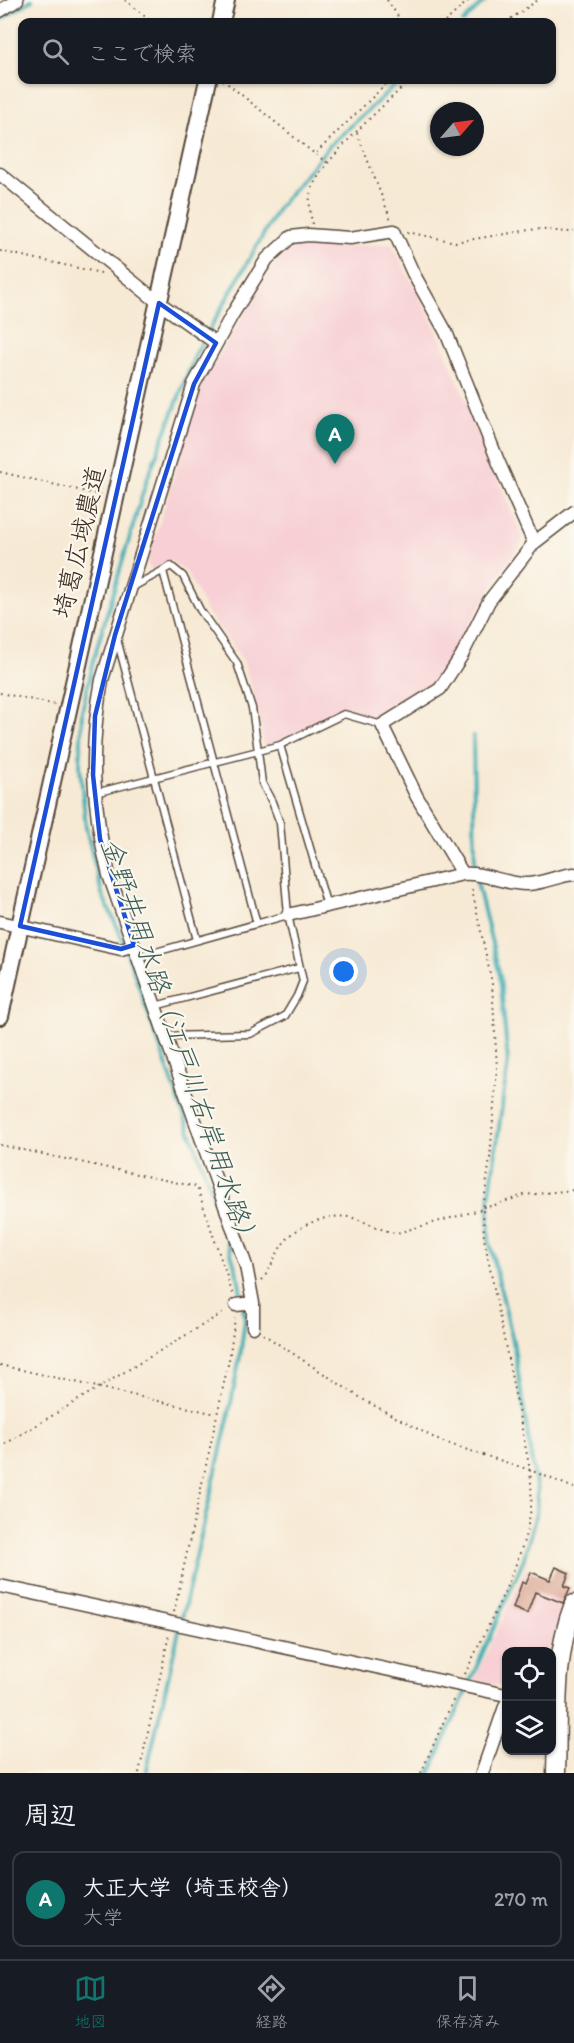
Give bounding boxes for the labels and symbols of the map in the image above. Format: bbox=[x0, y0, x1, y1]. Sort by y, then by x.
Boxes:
north arrow bbox=[430, 102, 484, 156]
pin: A bbox=[316, 414, 354, 464]
street label: 埼葛広域農道 bbox=[46, 462, 112, 622]
water label: 金野井用水路（江戸川右岸用水路） bbox=[94, 833, 266, 1253]
your location bbox=[329, 957, 358, 986]

